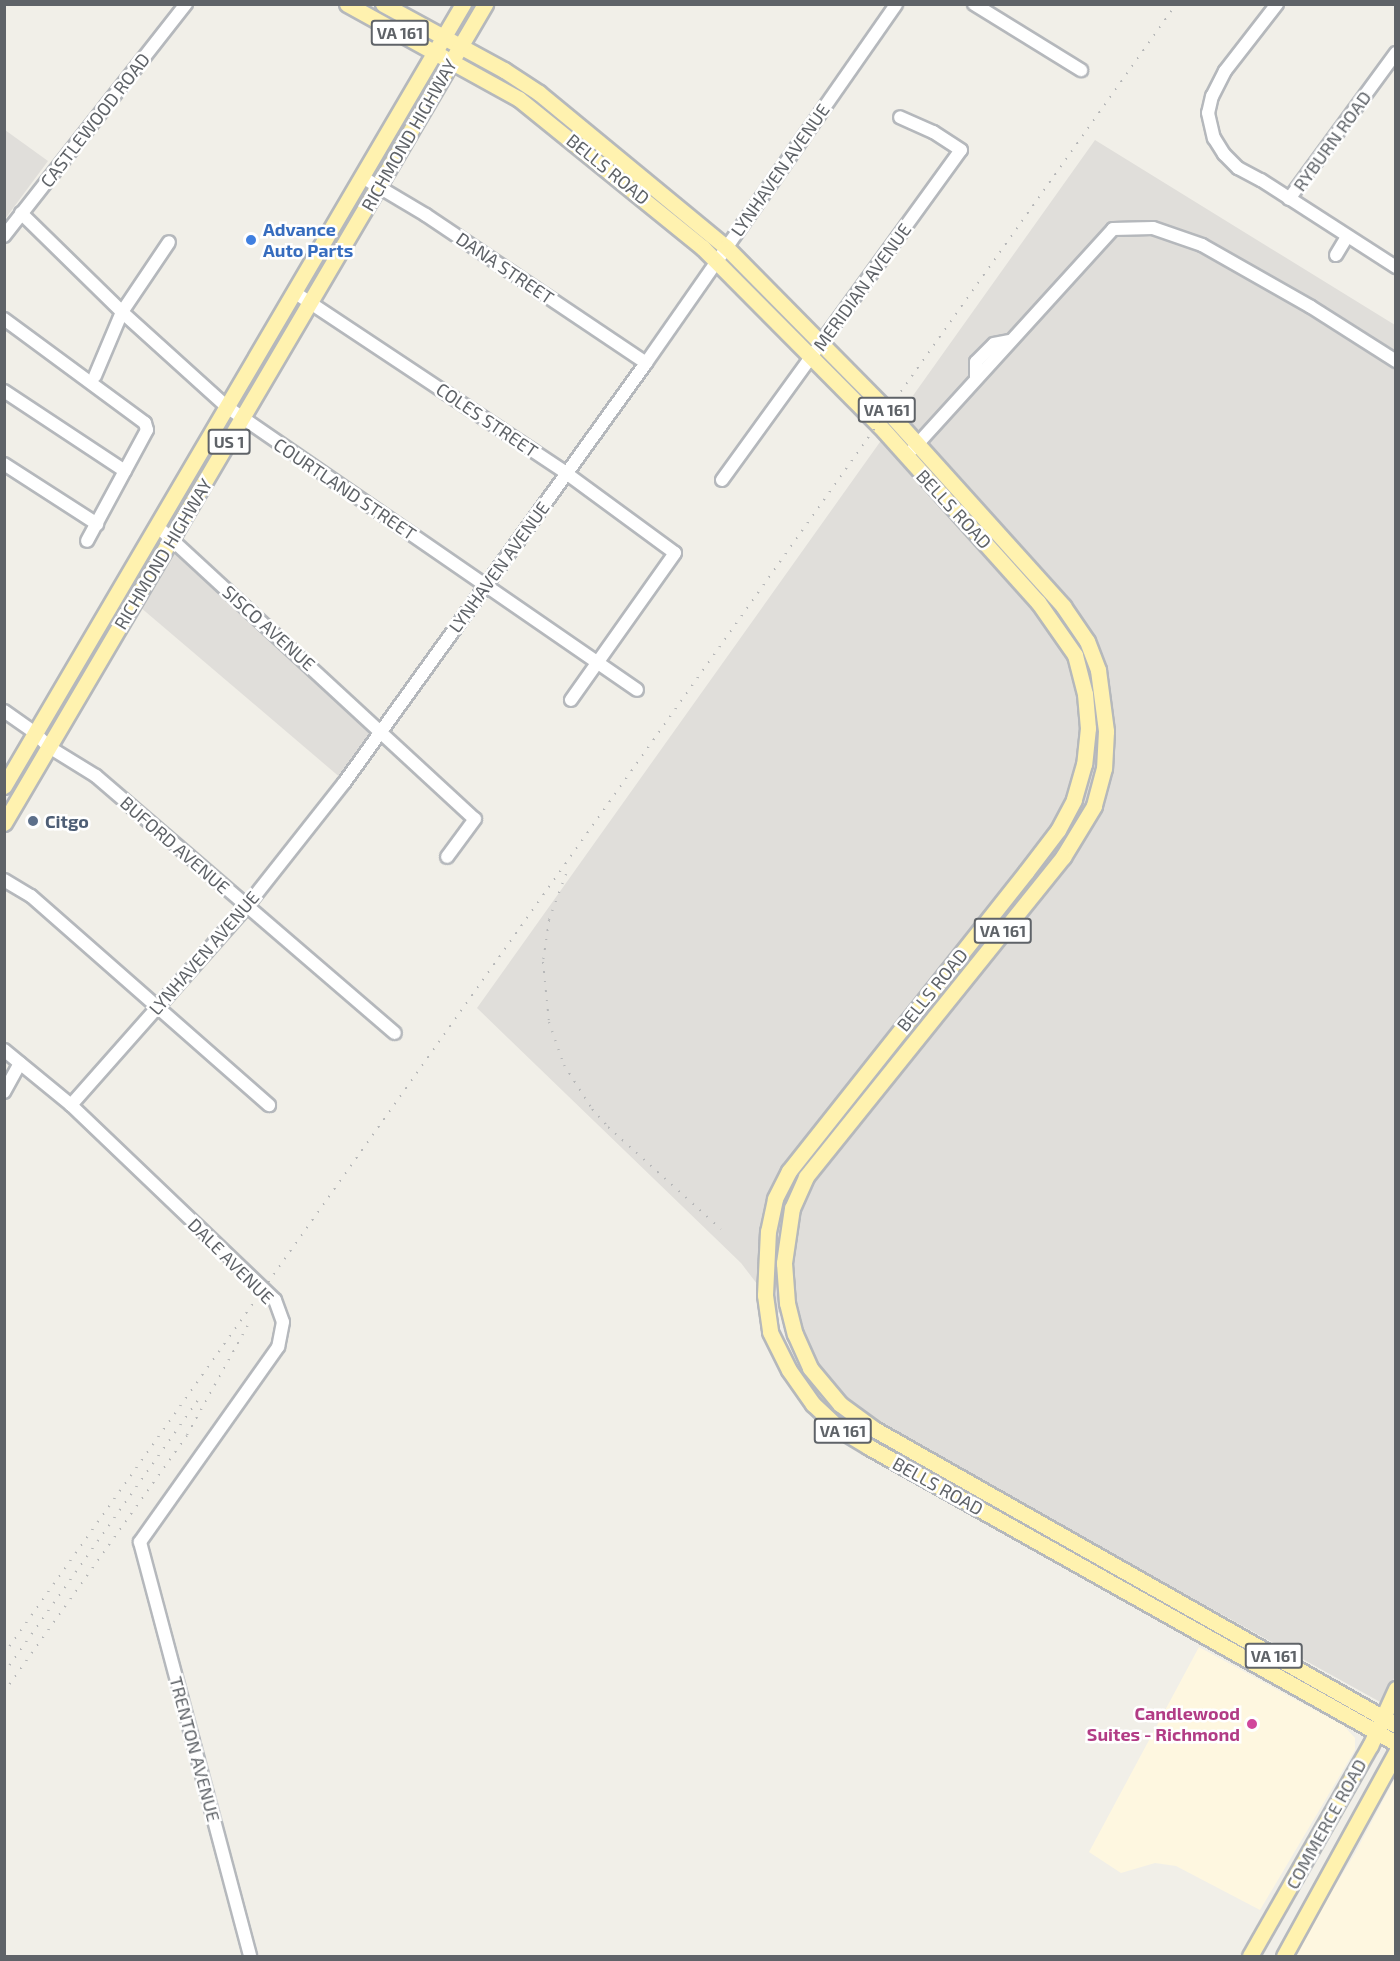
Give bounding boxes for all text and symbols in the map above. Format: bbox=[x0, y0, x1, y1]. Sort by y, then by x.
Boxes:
road number: VA 161 bbox=[370, 20, 430, 46]
street label: CASTLEWOOD ROAD bbox=[36, 48, 154, 192]
street label: RICHMOND HIGHWAY bbox=[357, 55, 461, 215]
street label: RYBURN ROAD bbox=[1288, 87, 1376, 195]
street label: LYNHAVEN AVENUE bbox=[726, 99, 834, 241]
street label: BELLS ROAD bbox=[562, 129, 654, 209]
place label: Advance Auto Parts bbox=[263, 219, 353, 262]
street label: MERIDIAN AVENUE bbox=[808, 219, 916, 355]
street label: DANA STREET bbox=[452, 227, 558, 309]
marker: Advance Auto Parts bbox=[244, 233, 258, 247]
street label: COLES STREET bbox=[432, 378, 542, 462]
road number: VA 161 bbox=[857, 397, 917, 423]
road number: US 1 bbox=[206, 429, 252, 455]
street label: COURTLAND STREET bbox=[270, 433, 420, 545]
street label: BELLS ROAD bbox=[912, 465, 996, 553]
street label: RICHMOND HIGHWAY bbox=[110, 475, 216, 633]
street label: LYNHAVEN AVENUE bbox=[444, 497, 554, 637]
street label: SISCO AVENUE bbox=[218, 581, 320, 675]
street label: BUFORD AVENUE bbox=[116, 792, 234, 898]
place label: Citgo bbox=[45, 810, 89, 832]
marker: Citgo bbox=[26, 814, 40, 828]
street label: LYNHAVEN AVENUE bbox=[144, 887, 264, 1019]
road number: VA 161 bbox=[973, 918, 1033, 944]
street label: BELLS ROAD bbox=[892, 944, 972, 1036]
street label: DALE AVENUE bbox=[183, 1213, 279, 1309]
road number: VA 161 bbox=[813, 1418, 873, 1444]
street label: BELLS ROAD bbox=[889, 1452, 987, 1520]
road number: VA 161 bbox=[1244, 1643, 1304, 1669]
street label: TRENTON AVENUE bbox=[165, 1674, 225, 1824]
place label: Candlewood Suites - Richmond bbox=[1087, 1703, 1240, 1746]
marker: Candlewood Suites - Richmond bbox=[1245, 1717, 1259, 1731]
street label: COMMERCE ROAD bbox=[1281, 1755, 1371, 1893]

